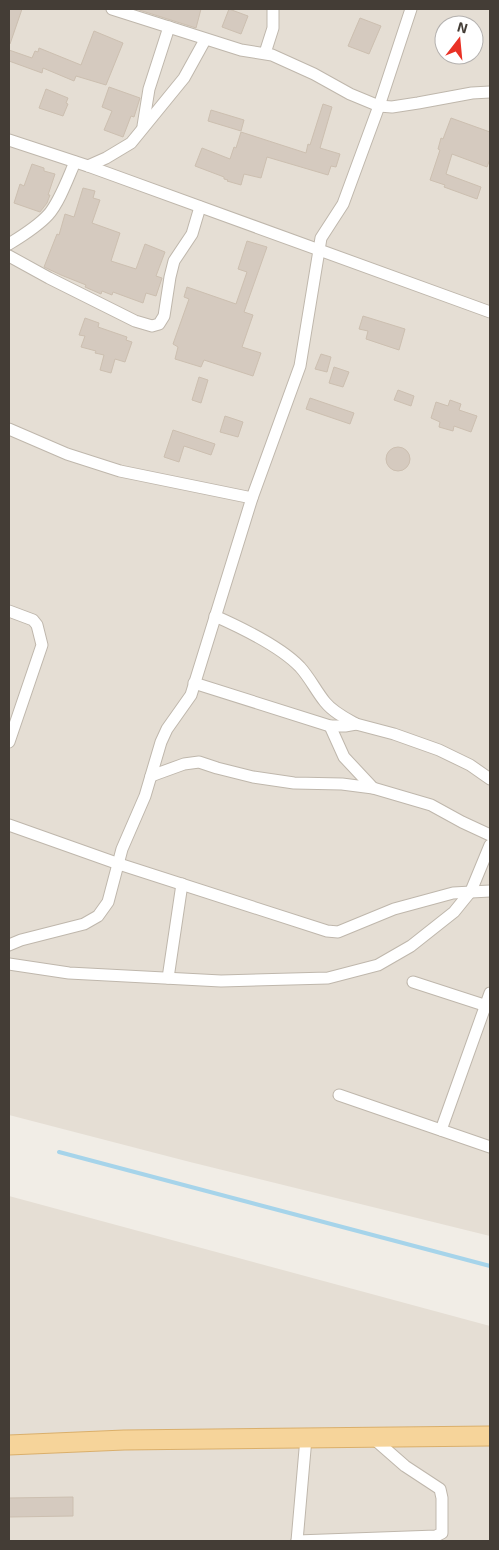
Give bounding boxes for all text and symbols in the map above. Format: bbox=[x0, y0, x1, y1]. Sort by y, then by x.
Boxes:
north arrow bbox=[434, 15, 484, 65]
text: N bbox=[456, 17, 470, 37]

